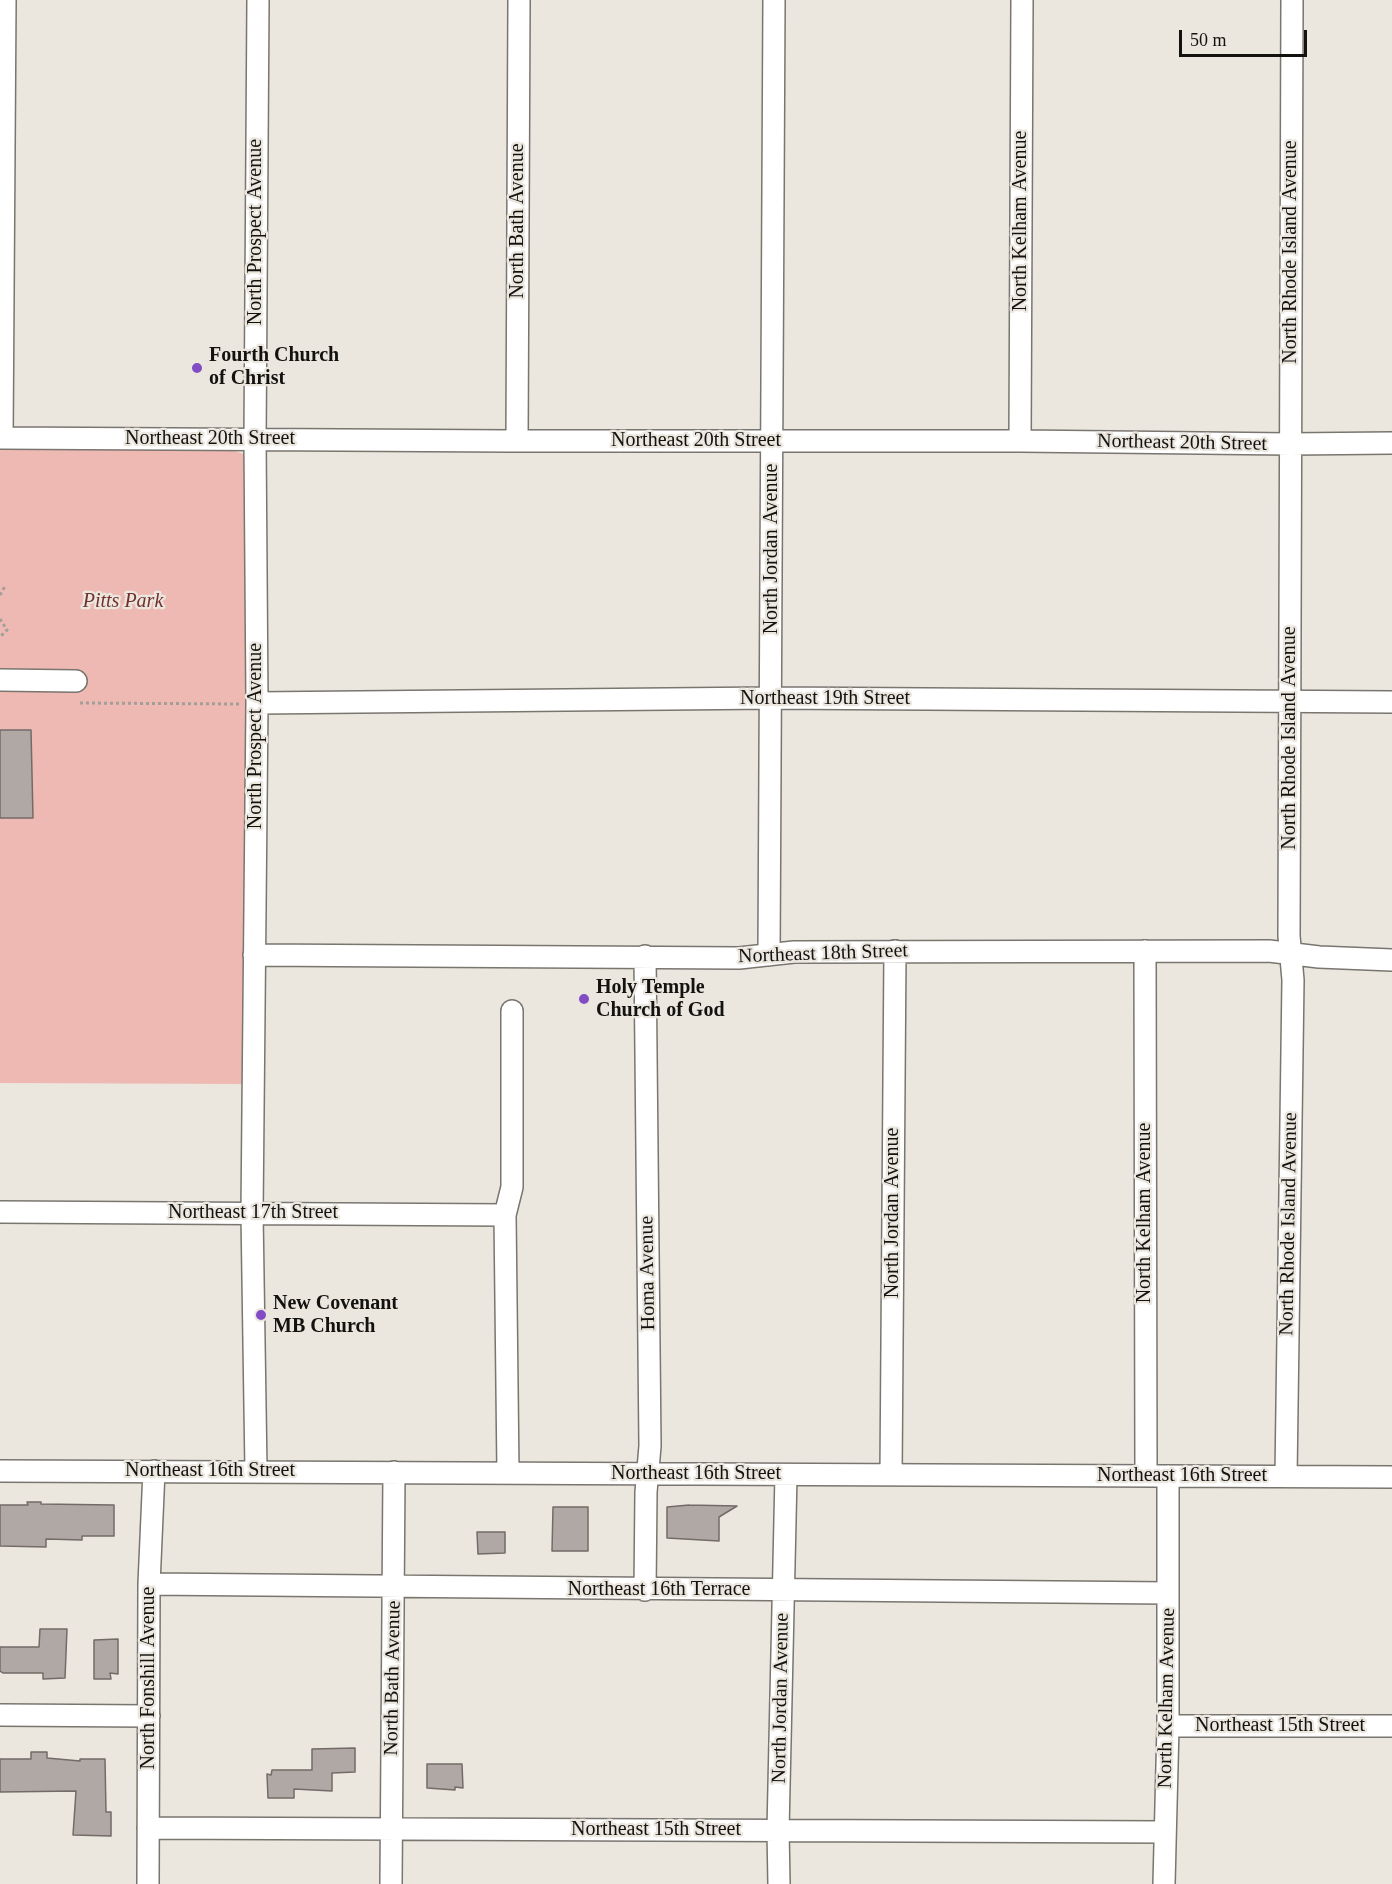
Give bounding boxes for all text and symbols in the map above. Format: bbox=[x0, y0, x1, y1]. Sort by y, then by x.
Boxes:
scale bar bbox=[1182, 18, 1310, 56]
text: 50 m bbox=[1190, 30, 1227, 50]
street label: North Kelham Avenue bbox=[1009, 131, 1033, 311]
street label: North Prospect Avenue bbox=[244, 139, 268, 325]
street label: North Rhode Island Avenue bbox=[1279, 140, 1303, 364]
street label: North Bath Avenue bbox=[506, 143, 530, 299]
place label: Fourth Church of Christ bbox=[209, 344, 339, 391]
marker: Fourth Church of Christ bbox=[190, 361, 204, 375]
street label: Northeast 20th Street bbox=[125, 427, 295, 451]
street label: Northeast 20th Street bbox=[611, 429, 781, 453]
street label: Northeast 20th Street bbox=[1097, 430, 1267, 456]
street label: North Jordan Avenue bbox=[760, 464, 784, 634]
park label: Pitts Park bbox=[83, 590, 163, 614]
street label: North Rhode Island Avenue bbox=[1278, 626, 1302, 850]
street label: North Prospect Avenue bbox=[244, 643, 268, 829]
street label: Northeast 19th Street bbox=[740, 687, 910, 711]
street label: Northeast 18th Street bbox=[738, 939, 908, 969]
place label: Holy Temple Church of God bbox=[596, 976, 725, 1023]
marker: Holy Temple Church of God bbox=[577, 992, 591, 1006]
street label: North Rhode Island Avenue bbox=[1275, 1112, 1303, 1336]
street label: North Kelham Avenue bbox=[1133, 1123, 1157, 1303]
street label: North Jordan Avenue bbox=[881, 1128, 905, 1298]
street label: Northeast 17th Street bbox=[168, 1201, 338, 1225]
street label: Homa Avenue bbox=[635, 1216, 661, 1330]
place label: New Covenant MB Church bbox=[273, 1292, 398, 1339]
marker: New Covenant MB Church bbox=[254, 1308, 268, 1322]
street label: Northeast 16th Street bbox=[125, 1459, 295, 1483]
street label: Northeast 16th Street bbox=[611, 1462, 781, 1486]
street label: Northeast 16th Street bbox=[1097, 1464, 1267, 1488]
street label: Northeast 16th Terrace bbox=[568, 1578, 750, 1602]
street label: North Fonshill Avenue bbox=[137, 1587, 161, 1769]
street label: North Bath Avenue bbox=[380, 1600, 406, 1756]
street label: North Kelham Avenue bbox=[1153, 1607, 1181, 1789]
street label: North Jordan Avenue bbox=[768, 1612, 794, 1784]
street label: Northeast 15th Street bbox=[1195, 1714, 1365, 1738]
street label: Northeast 15th Street bbox=[571, 1818, 741, 1842]

